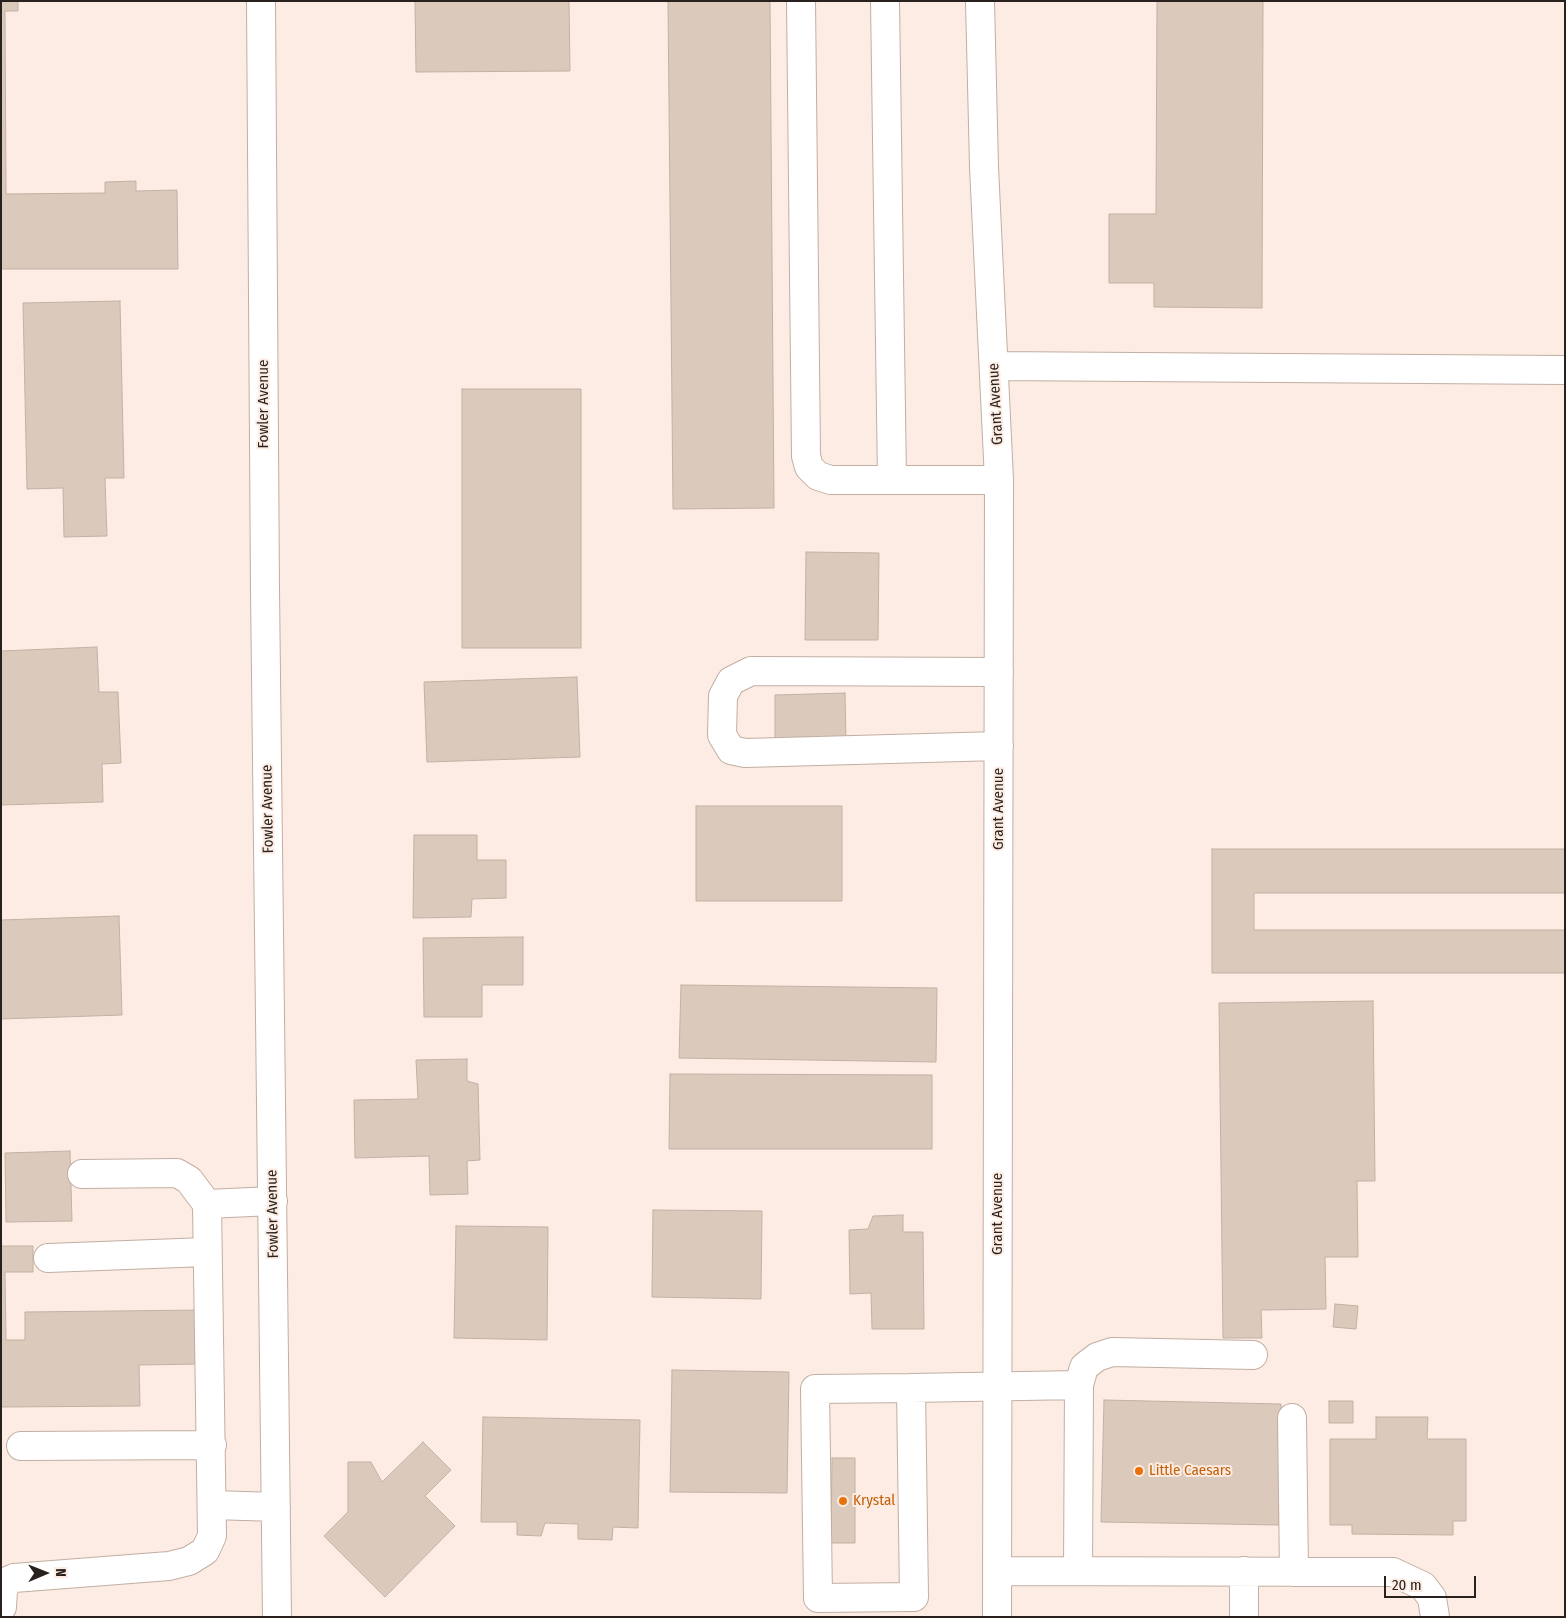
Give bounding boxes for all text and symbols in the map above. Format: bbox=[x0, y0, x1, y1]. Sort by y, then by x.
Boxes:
street label: Fowler Avenue bbox=[255, 360, 273, 448]
street label: Grant Avenue bbox=[985, 363, 1007, 445]
street label: Fowler Avenue bbox=[258, 764, 278, 854]
street label: Grant Avenue bbox=[990, 768, 1008, 850]
street label: Fowler Avenue bbox=[263, 1169, 283, 1259]
street label: Grant Avenue bbox=[989, 1173, 1007, 1255]
place label: Little Caesars bbox=[1149, 1462, 1231, 1480]
marker: Little Caesars bbox=[1133, 1465, 1145, 1477]
place label: Krystal bbox=[853, 1492, 895, 1510]
marker: Krystal bbox=[837, 1495, 849, 1507]
north arrow bbox=[20, 1548, 70, 1598]
scale bar bbox=[1386, 1566, 1478, 1598]
text: N bbox=[52, 1568, 69, 1577]
text: 20 m bbox=[1392, 1576, 1422, 1594]

